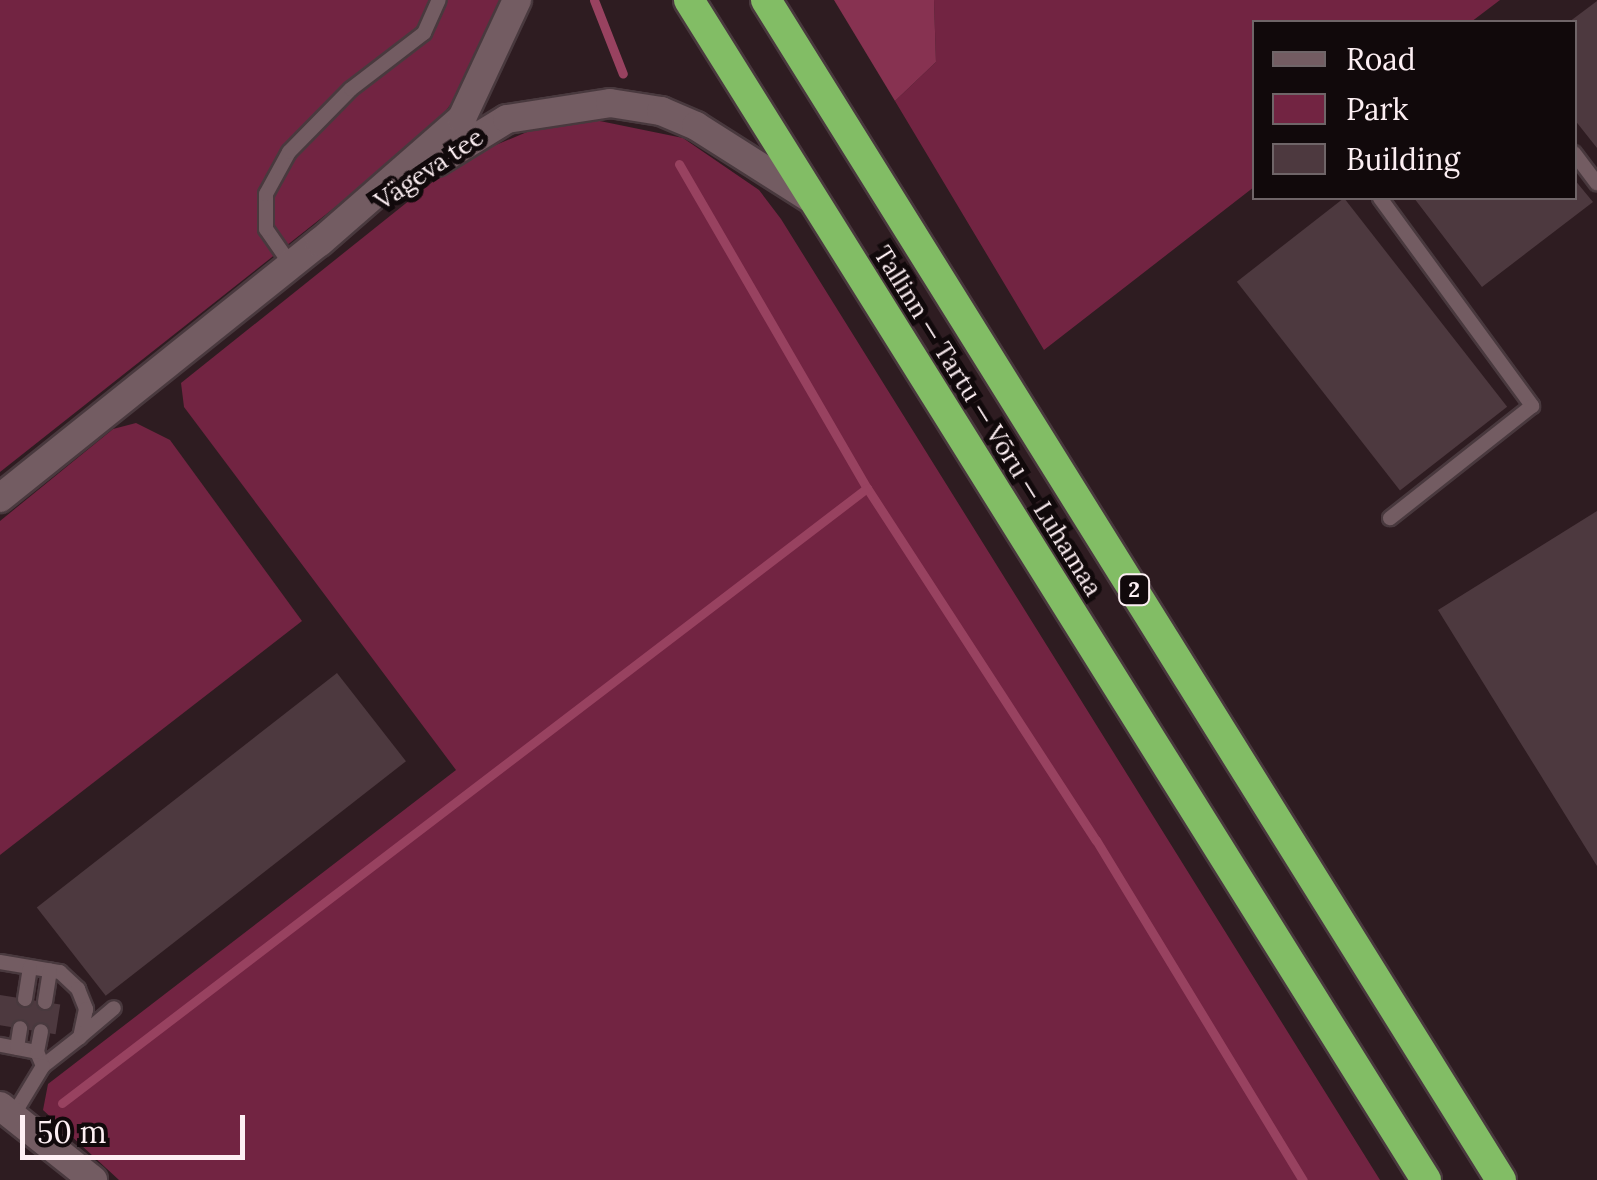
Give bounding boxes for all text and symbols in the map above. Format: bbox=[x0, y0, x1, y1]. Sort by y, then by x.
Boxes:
legend bbox=[1252, 20, 1577, 200]
text: Road bbox=[1346, 40, 1416, 78]
text: Park bbox=[1346, 90, 1408, 128]
street label: Vägeva tee bbox=[369, 122, 489, 216]
text: Building bbox=[1346, 140, 1460, 178]
street label: Tallinn — Tartu — Võru — Luhamaa bbox=[867, 241, 1109, 601]
road number: 2 bbox=[1116, 573, 1152, 607]
scale bar bbox=[25, 1095, 250, 1157]
text: 50 m bbox=[37, 1113, 107, 1151]

